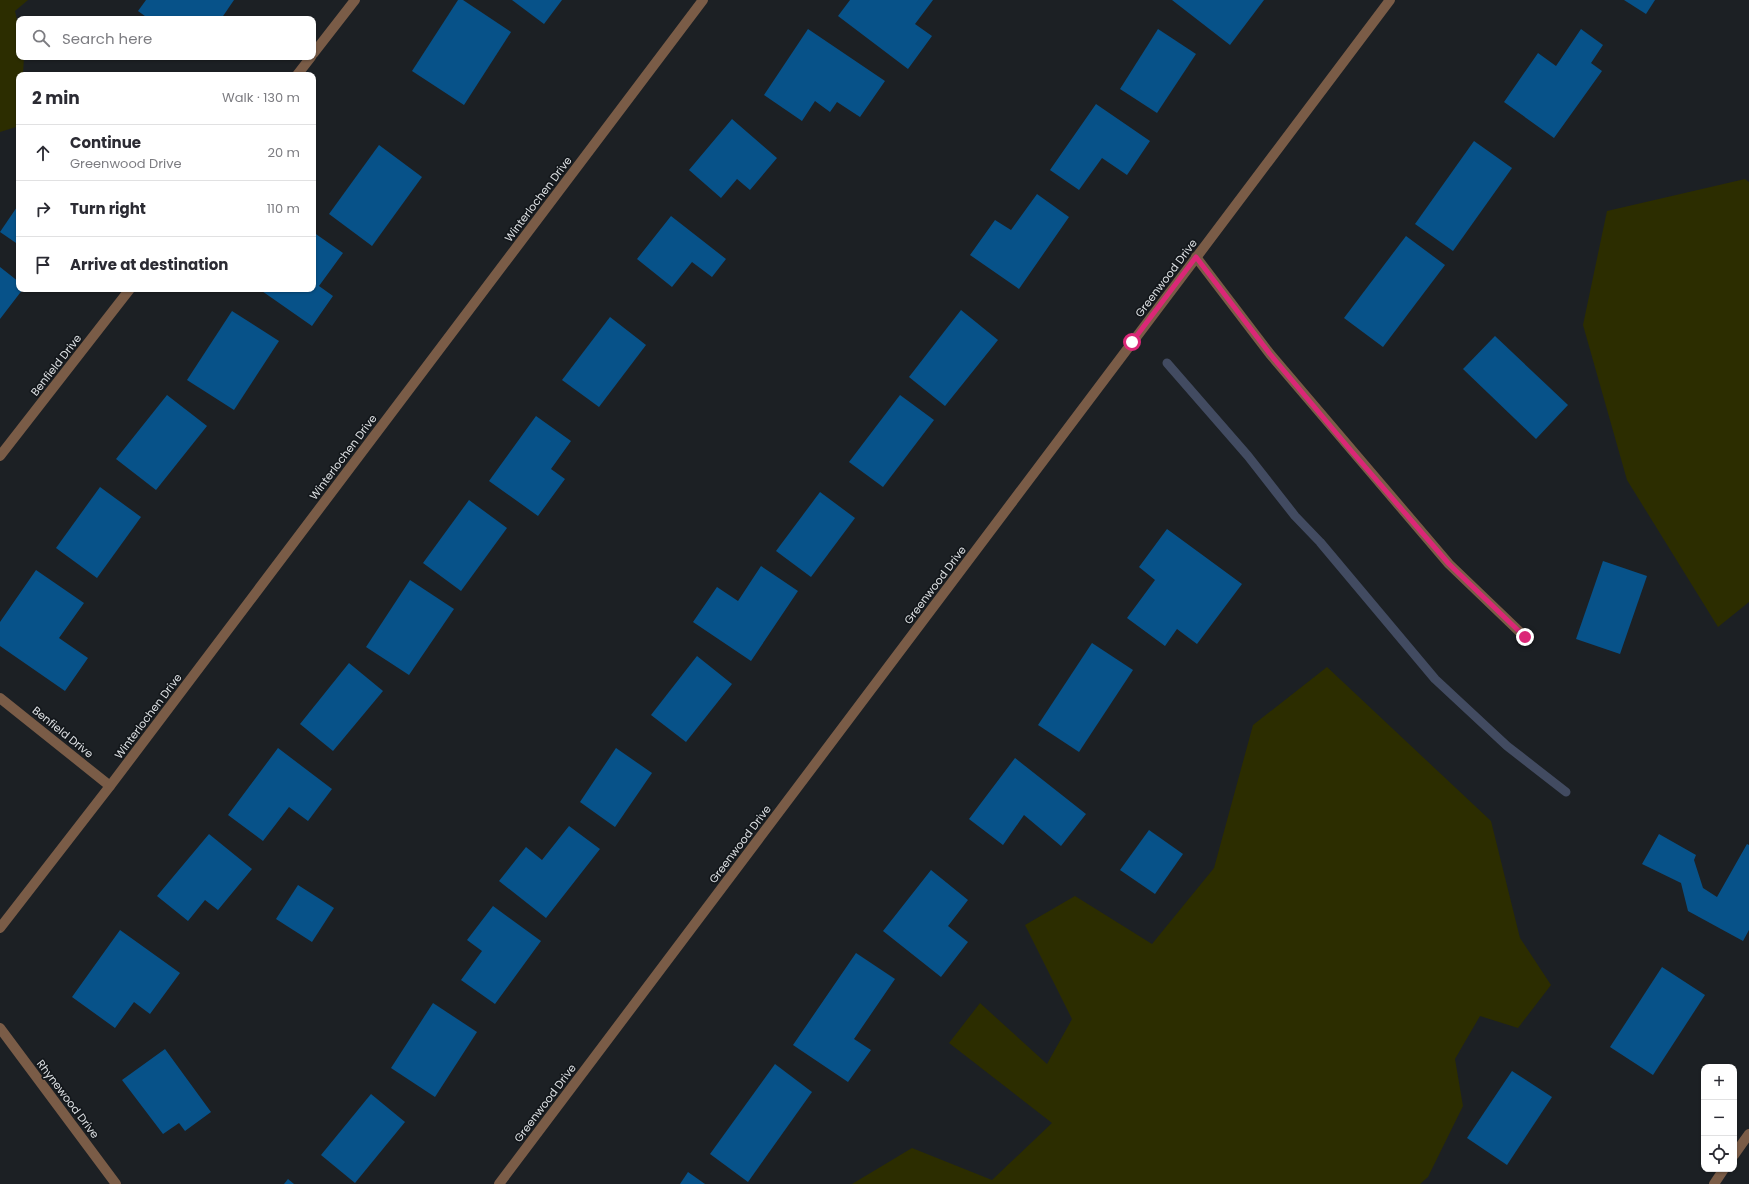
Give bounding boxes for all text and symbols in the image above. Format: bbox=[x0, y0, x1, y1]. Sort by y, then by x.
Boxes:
search box bbox=[16, 16, 316, 60]
icon: search bbox=[30, 27, 52, 49]
text: Search here bbox=[62, 28, 152, 49]
text: 2 min bbox=[32, 86, 80, 110]
text: Walk · 130 m bbox=[222, 88, 300, 107]
text: Continue bbox=[70, 132, 141, 153]
icon: ahead bbox=[32, 142, 54, 164]
text: 20 m bbox=[267, 143, 300, 162]
street label: Winterlochen Drive bbox=[501, 153, 576, 245]
text: Greenwood Drive bbox=[70, 154, 182, 173]
icon: right bbox=[32, 198, 54, 220]
text: Turn right bbox=[70, 198, 146, 219]
text: 110 m bbox=[267, 199, 300, 218]
street label: Greenwood Drive bbox=[1131, 235, 1201, 321]
icon: arrive bbox=[32, 254, 54, 276]
text: Arrive at destination bbox=[70, 254, 228, 275]
street label: Benfield Drive bbox=[27, 331, 85, 399]
route start bbox=[1123, 333, 1141, 351]
street label: Winterlochen Drive bbox=[306, 411, 381, 503]
street label: Greenwood Drive bbox=[900, 542, 970, 628]
route end bbox=[1516, 628, 1534, 646]
street label: Winterlochen Drive bbox=[111, 670, 186, 762]
street label: Benfield Drive bbox=[29, 702, 97, 762]
street label: Greenwood Drive bbox=[705, 801, 775, 887]
street label: Rhynewood Drive bbox=[33, 1056, 103, 1142]
street label: Greenwood Drive bbox=[510, 1060, 580, 1146]
map controls bbox=[1701, 1064, 1737, 1172]
button: + bbox=[1701, 1064, 1737, 1100]
button: − bbox=[1701, 1100, 1737, 1136]
button: locate bbox=[1701, 1136, 1737, 1172]

